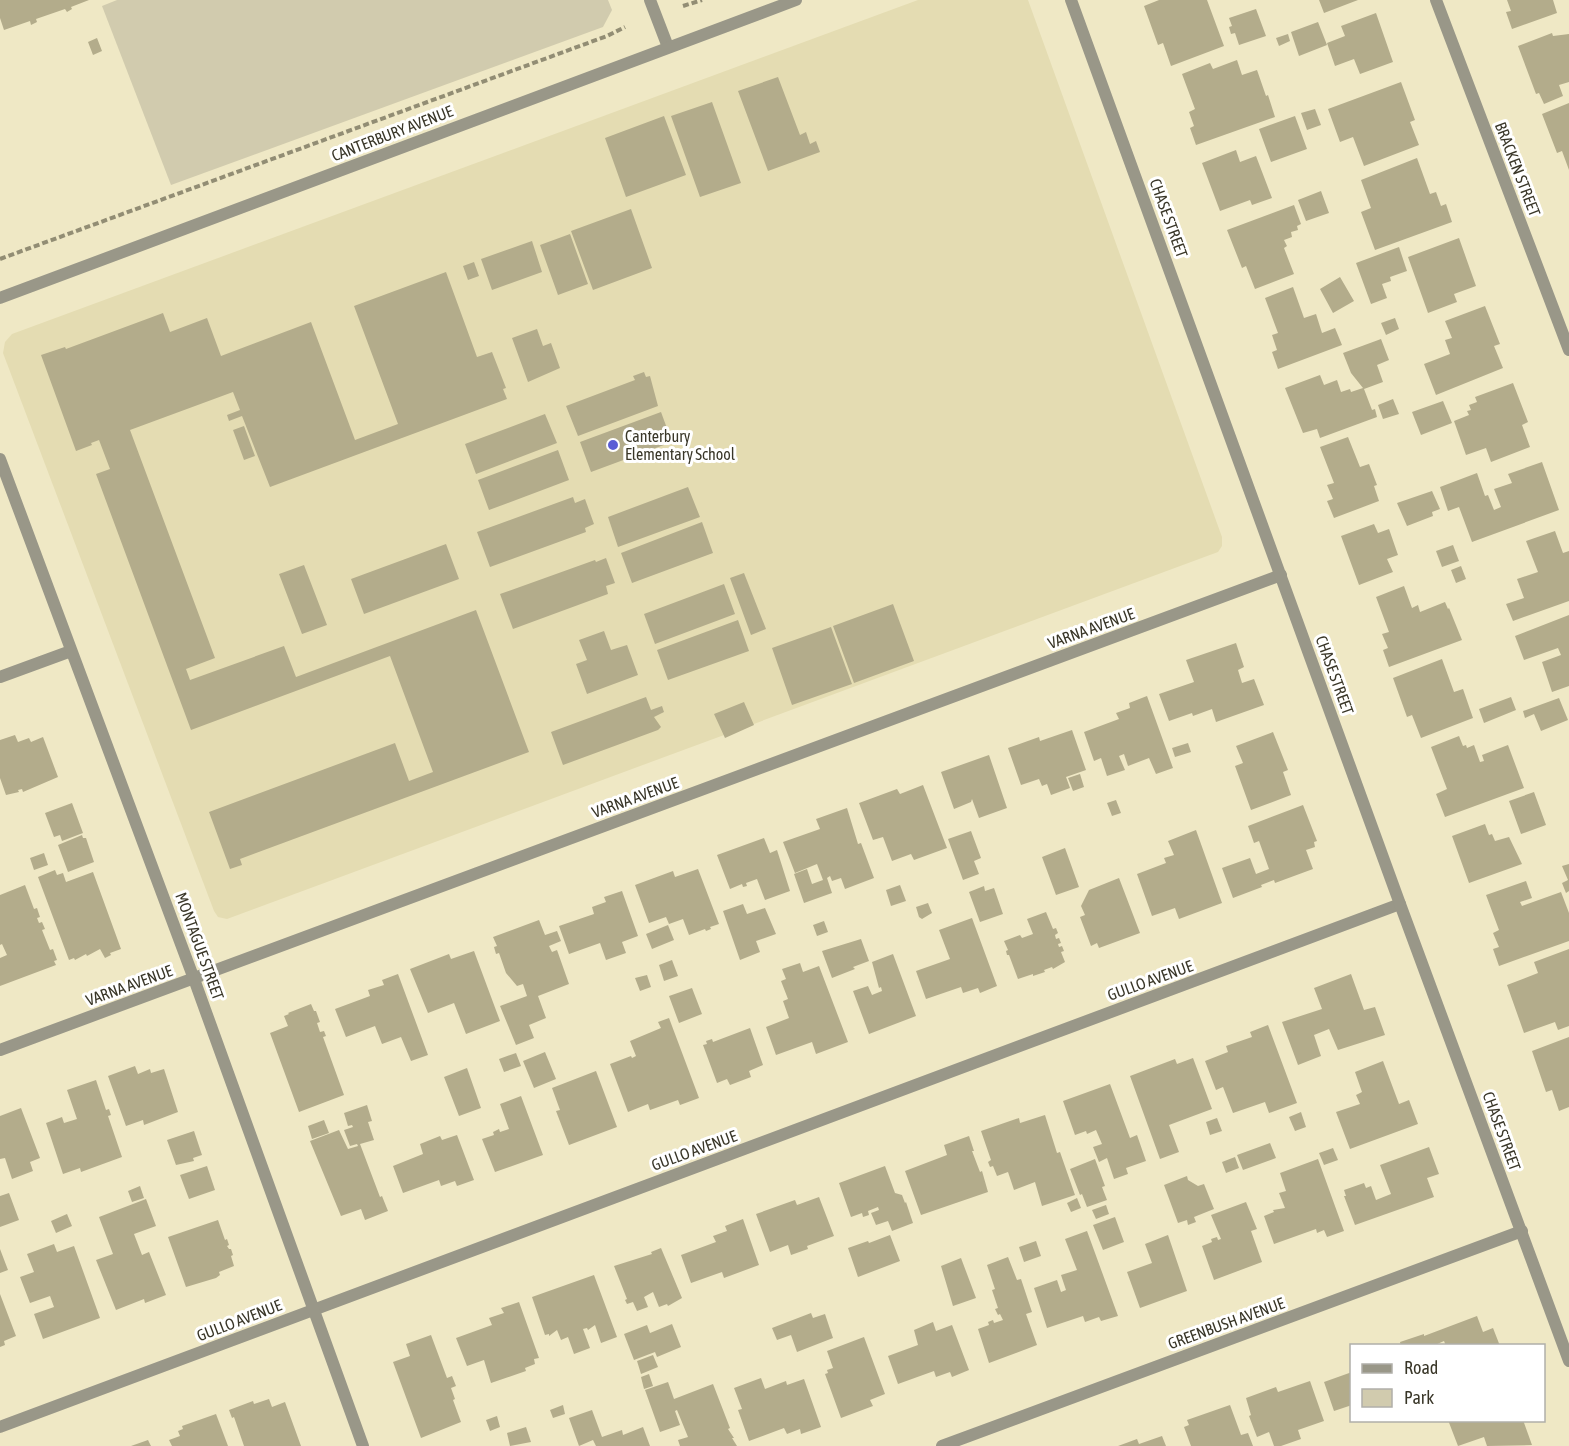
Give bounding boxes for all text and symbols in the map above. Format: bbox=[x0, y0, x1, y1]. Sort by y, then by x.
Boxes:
street label: CANTERBURY AVENUE bbox=[329, 102, 455, 164]
street label: BRACKEN STREET bbox=[1492, 119, 1544, 219]
street label: CHASE STREET bbox=[1146, 176, 1192, 260]
place label: Canterbury Elementary School bbox=[625, 427, 736, 464]
marker: Canterbury Elementary School bbox=[606, 438, 620, 452]
street label: VARNA AVENUE bbox=[1045, 604, 1137, 652]
street label: CHASE STREET bbox=[1312, 633, 1358, 717]
street label: VARNA AVENUE bbox=[589, 773, 681, 821]
street label: MONTAGUE STREET bbox=[172, 890, 228, 1002]
street label: GULLO AVENUE bbox=[1105, 956, 1195, 1004]
street label: VARNA AVENUE bbox=[83, 961, 175, 1009]
street label: CHASE STREET bbox=[1479, 1089, 1525, 1173]
street label: GULLO AVENUE bbox=[649, 1126, 739, 1174]
street label: GREENBUSH AVENUE bbox=[1165, 1294, 1287, 1352]
street label: GULLO AVENUE bbox=[194, 1296, 284, 1344]
legend bbox=[1350, 1344, 1545, 1422]
text: Road bbox=[1404, 1357, 1438, 1378]
text: Park bbox=[1404, 1387, 1434, 1408]

